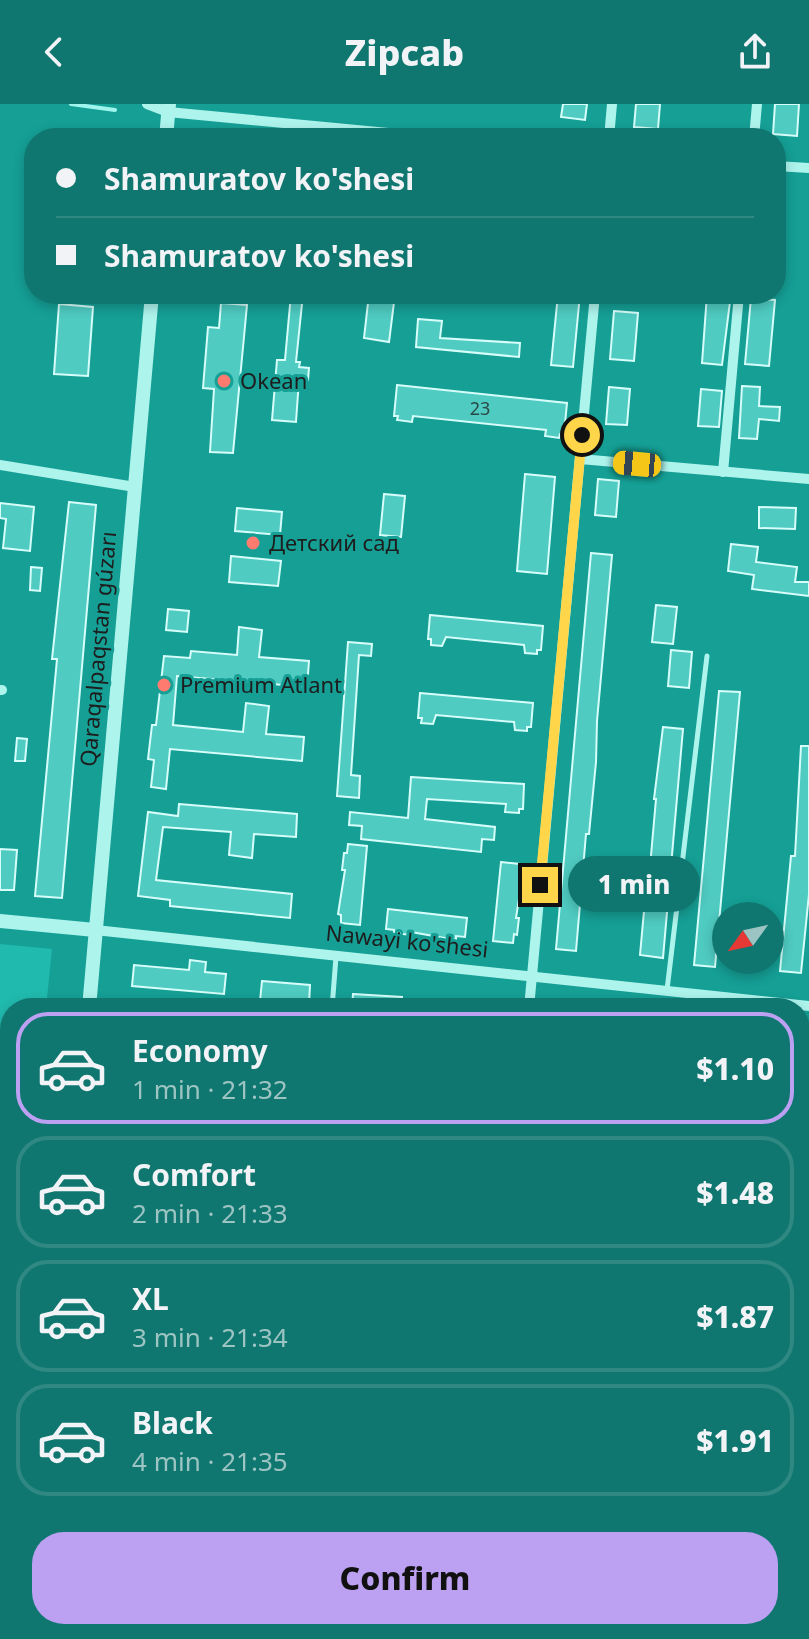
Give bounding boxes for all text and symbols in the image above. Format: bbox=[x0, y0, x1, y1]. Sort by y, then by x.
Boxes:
text: Zipcab bbox=[345, 28, 464, 77]
icon: back bbox=[32, 30, 76, 74]
icon: share bbox=[733, 30, 777, 74]
text: Shamuratov ko'shesi bbox=[104, 158, 414, 199]
text: Shamuratov ko'shesi bbox=[104, 235, 414, 276]
place label: Okean bbox=[240, 365, 307, 395]
marker: Okean bbox=[215, 372, 233, 390]
house number: 23 bbox=[470, 396, 490, 420]
route start bbox=[564, 417, 600, 453]
car bbox=[612, 450, 662, 478]
place label: Детский сад bbox=[269, 527, 400, 557]
street label: Qaraqalpaqstan gúzarı bbox=[72, 530, 122, 768]
marker: Детский сад bbox=[244, 534, 262, 552]
place label: Premium Atlant bbox=[180, 669, 342, 699]
marker: Premium Atlant bbox=[155, 676, 173, 694]
callout: 1 min bbox=[568, 857, 700, 913]
text: 1 min bbox=[598, 866, 670, 902]
route end bbox=[522, 867, 558, 903]
north arrow bbox=[712, 902, 784, 974]
map controls bbox=[712, 902, 784, 974]
street label: Nawayi ko'shesi bbox=[324, 917, 490, 963]
text: Economy bbox=[132, 1030, 268, 1071]
icon: car bbox=[36, 1032, 108, 1104]
text: $1.10 bbox=[696, 1048, 774, 1089]
text: 1 min · 21:32 bbox=[132, 1071, 288, 1107]
text: Comfort bbox=[132, 1154, 256, 1195]
icon: car bbox=[36, 1156, 108, 1228]
text: $1.48 bbox=[696, 1172, 774, 1213]
text: 2 min · 21:33 bbox=[132, 1195, 288, 1231]
text: XL bbox=[132, 1278, 169, 1319]
icon: car bbox=[36, 1280, 108, 1352]
text: $1.87 bbox=[696, 1296, 774, 1337]
text: 3 min · 21:34 bbox=[132, 1319, 288, 1355]
text: Black bbox=[132, 1402, 213, 1443]
icon: car bbox=[36, 1404, 108, 1476]
text: $1.91 bbox=[696, 1420, 774, 1461]
text: 4 min · 21:35 bbox=[132, 1443, 288, 1479]
button: Confirm bbox=[32, 1532, 778, 1624]

